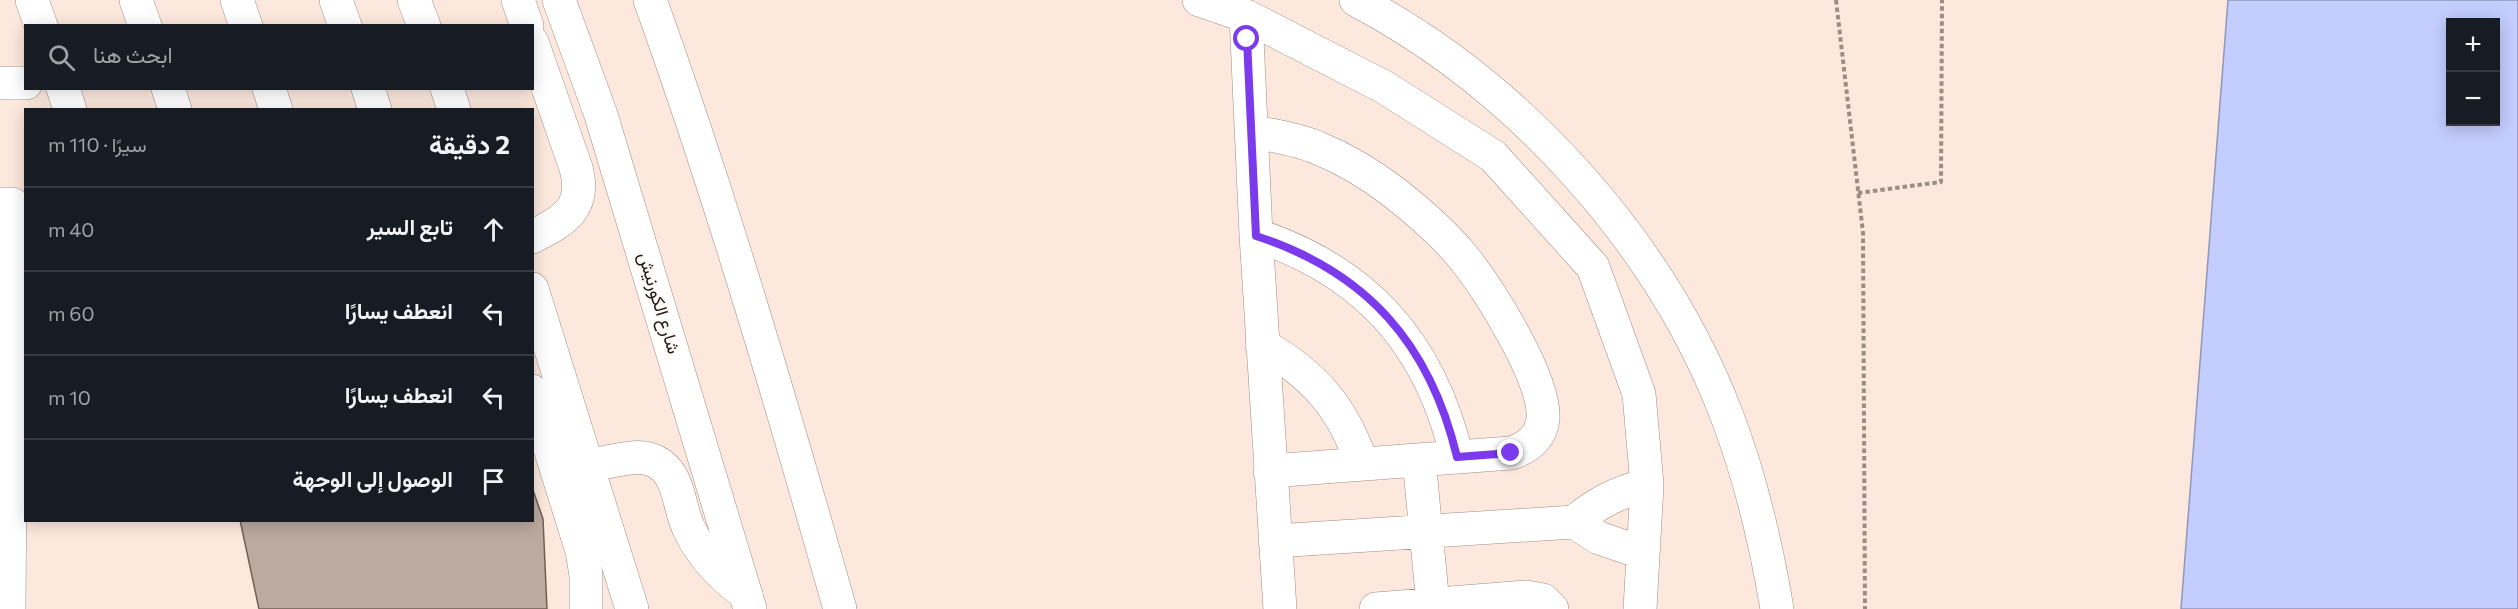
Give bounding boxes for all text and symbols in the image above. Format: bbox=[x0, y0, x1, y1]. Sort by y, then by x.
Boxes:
map controls bbox=[2446, 18, 2500, 126]
button: + bbox=[2446, 18, 2500, 72]
search box bbox=[24, 24, 534, 90]
route start bbox=[1233, 25, 1259, 51]
icon: search bbox=[45, 41, 78, 74]
text: ابحث هنا bbox=[93, 41, 173, 68]
button: − bbox=[2446, 72, 2500, 126]
text: 2 دقيقة bbox=[429, 128, 510, 159]
text: سيرًا · 110 m bbox=[48, 132, 147, 156]
text: تابع السير bbox=[367, 213, 453, 240]
icon: ahead bbox=[477, 213, 510, 246]
text: 40 m bbox=[48, 217, 94, 241]
street label: شارع الكورنيش bbox=[632, 249, 686, 357]
text: انعطف يسارًا bbox=[345, 297, 453, 324]
icon: left bbox=[477, 297, 510, 330]
text: 60 m bbox=[48, 301, 95, 325]
text: انعطف يسارًا bbox=[345, 381, 453, 408]
icon: left bbox=[477, 381, 510, 414]
text: 10 m bbox=[48, 385, 91, 409]
route end bbox=[1497, 439, 1523, 465]
text: الوصول إلى الوجهة bbox=[293, 465, 453, 492]
icon: arrive bbox=[477, 465, 510, 498]

